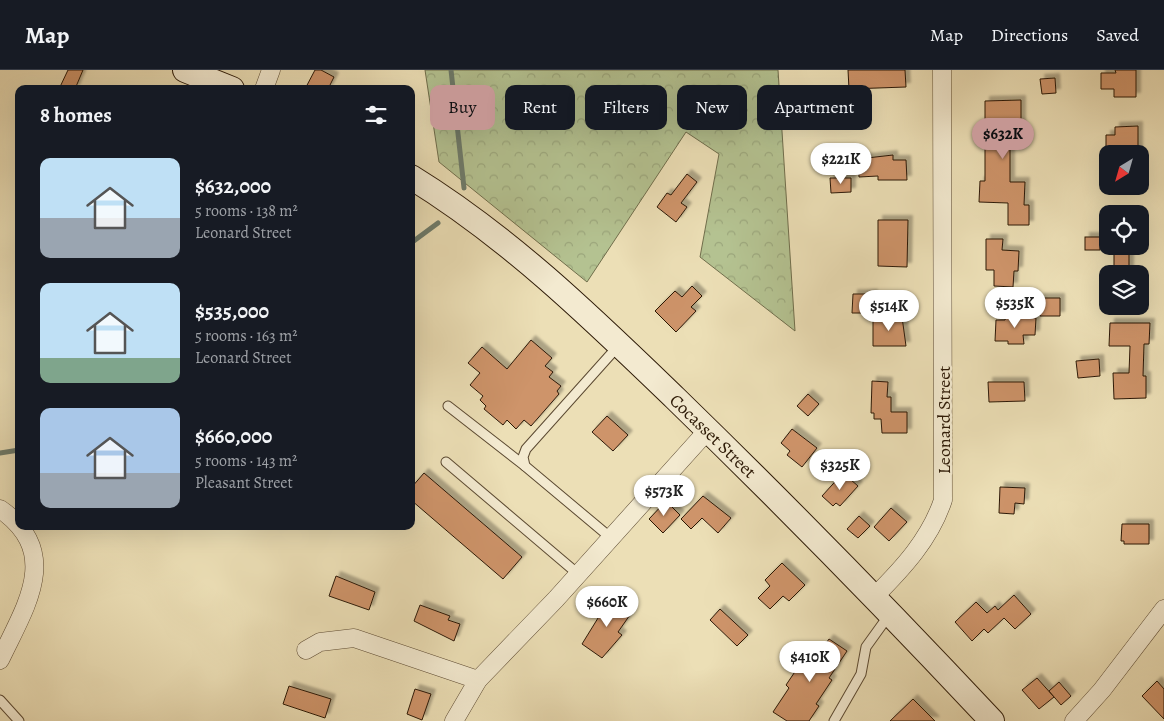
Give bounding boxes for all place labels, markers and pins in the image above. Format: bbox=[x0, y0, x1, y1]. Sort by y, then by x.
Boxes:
pin: $632K bbox=[968, 118, 1038, 160]
pin: $221K bbox=[806, 142, 876, 185]
pin: $535K bbox=[980, 286, 1050, 329]
pin: $514K bbox=[854, 290, 924, 332]
pin: $325K bbox=[805, 448, 875, 491]
pin: $573K bbox=[629, 474, 699, 517]
pin: $660K bbox=[572, 586, 642, 628]
pin: $410K bbox=[775, 640, 845, 683]

